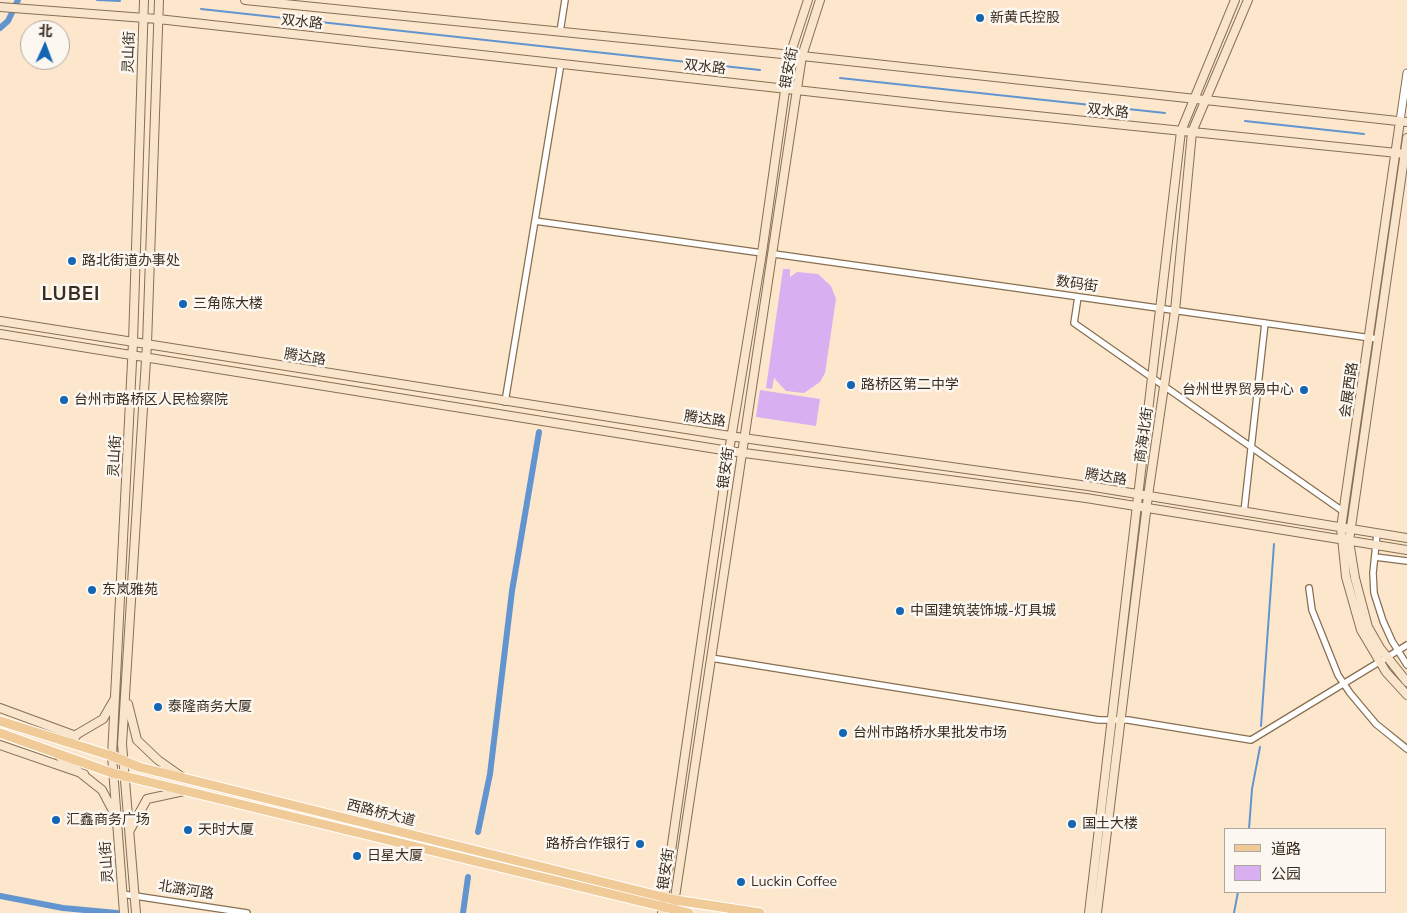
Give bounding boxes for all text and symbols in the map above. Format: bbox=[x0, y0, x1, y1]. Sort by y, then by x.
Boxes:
place label: 新黄氏控股 bbox=[990, 10, 1060, 26]
street label: 双水路 bbox=[280, 11, 324, 33]
marker: 新黄氏控股 bbox=[974, 12, 986, 24]
north arrow bbox=[20, 20, 70, 70]
text: 北 bbox=[38, 22, 53, 40]
street label: 灵山街 bbox=[120, 31, 138, 73]
street label: 银安街 bbox=[777, 46, 801, 90]
street label: 双水路 bbox=[683, 56, 727, 78]
street label: 双水路 bbox=[1086, 100, 1130, 122]
place label: 路北街道办事处 bbox=[82, 253, 180, 269]
marker: 路北街道办事处 bbox=[66, 255, 78, 267]
street label: 数码街 bbox=[1055, 273, 1099, 295]
district label: LUBEI bbox=[41, 283, 101, 305]
place label: 三角陈大楼 bbox=[193, 296, 263, 312]
marker: 三角陈大楼 bbox=[177, 298, 189, 310]
street label: 腾达路 bbox=[283, 345, 327, 369]
street label: 会展西路 bbox=[1337, 361, 1361, 419]
place label: 路桥区第二中学 bbox=[861, 377, 959, 393]
marker: 路桥区第二中学 bbox=[845, 379, 857, 391]
place label: 台州世界贸易中心 bbox=[1182, 382, 1294, 398]
marker: 台州世界贸易中心 bbox=[1298, 384, 1310, 396]
place label: 台州市路桥区人民检察院 bbox=[74, 392, 228, 408]
marker: 台州市路桥区人民检察院 bbox=[58, 394, 70, 406]
street label: 商海北街 bbox=[1132, 406, 1156, 464]
street label: 腾达路 bbox=[683, 408, 727, 430]
street label: 灵山街 bbox=[106, 435, 124, 477]
street label: 银安街 bbox=[715, 446, 737, 490]
street label: 腾达路 bbox=[1084, 465, 1128, 489]
place label: 东岚雅苑 bbox=[102, 582, 158, 598]
marker: 东岚雅苑 bbox=[86, 584, 98, 596]
place label: 中国建筑装饰城-灯具城 bbox=[910, 603, 1056, 619]
marker: 中国建筑装饰城-灯具城 bbox=[894, 605, 906, 617]
place label: 泰隆商务大厦 bbox=[168, 699, 252, 715]
marker: 泰隆商务大厦 bbox=[152, 701, 164, 713]
place label: 台州市路桥水果批发市场 bbox=[853, 725, 1007, 741]
marker: 台州市路桥水果批发市场 bbox=[837, 727, 849, 739]
street label: 西路桥大道 bbox=[345, 796, 417, 830]
place label: 汇鑫商务广场 bbox=[66, 812, 150, 828]
marker: 汇鑫商务广场 bbox=[50, 814, 62, 826]
place label: 国土大楼 bbox=[1082, 816, 1138, 832]
marker: 国土大楼 bbox=[1066, 818, 1078, 830]
place label: 天时大厦 bbox=[198, 822, 254, 838]
marker: 天时大厦 bbox=[182, 824, 194, 836]
legend bbox=[1224, 828, 1387, 893]
place label: 路桥合作银行 bbox=[546, 836, 630, 852]
marker: 路桥合作银行 bbox=[634, 838, 646, 850]
text: 道路 bbox=[1271, 839, 1301, 858]
street label: 灵山街 bbox=[97, 840, 117, 884]
street label: 银安街 bbox=[655, 847, 677, 891]
place label: 日星大厦 bbox=[367, 848, 423, 864]
marker: 日星大厦 bbox=[351, 850, 363, 862]
text: 公园 bbox=[1271, 864, 1301, 883]
place label: Luckin Coffee bbox=[751, 874, 837, 890]
marker: Luckin Coffee bbox=[735, 876, 747, 888]
street label: 北潞河路 bbox=[157, 877, 215, 903]

